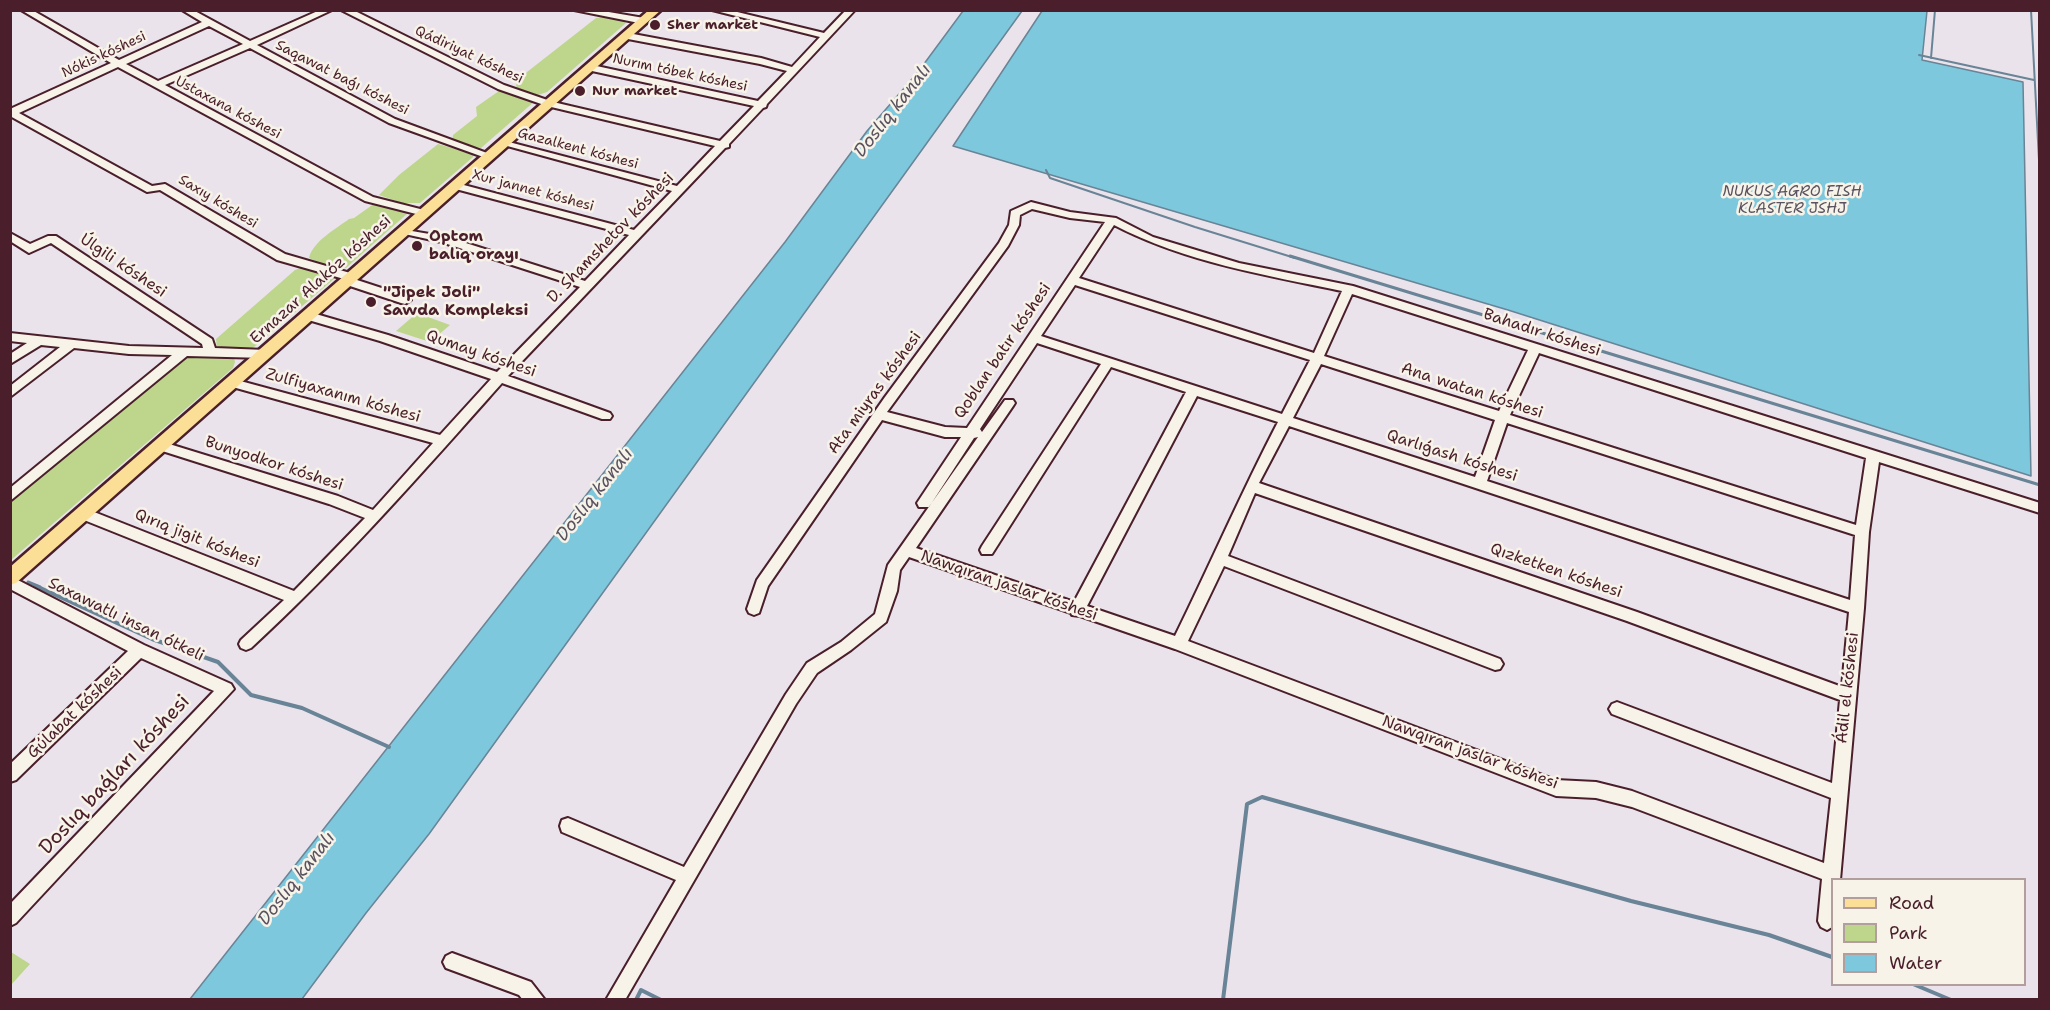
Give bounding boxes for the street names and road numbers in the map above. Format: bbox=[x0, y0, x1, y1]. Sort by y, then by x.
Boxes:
street label: Qádiriyat kóshesi bbox=[412, 22, 526, 88]
street label: Nókis kóshesi bbox=[59, 28, 149, 82]
street label: Saqawat baǵı kóshesi bbox=[272, 37, 412, 119]
street label: Nurım tóbek kóshesi bbox=[611, 51, 749, 95]
street label: Ustaxana kóshesi bbox=[172, 73, 284, 143]
street label: Gazalkent kóshesi bbox=[516, 125, 640, 173]
street label: Xur jannet kóshesi bbox=[470, 167, 596, 215]
street label: D. Shamshetov kóshesi bbox=[544, 169, 678, 307]
street label: Saxıy kóshesi bbox=[175, 172, 261, 232]
street label: Ernazar Alakóz kóshesi bbox=[246, 212, 396, 348]
street label: Úlgili kóshesi bbox=[76, 230, 170, 302]
street label: Qoblan batır kóshesi bbox=[950, 279, 1056, 423]
street label: Bahadır kóshesi bbox=[1481, 305, 1603, 361]
street label: Qumay kóshesi bbox=[423, 326, 539, 382]
street label: Ata miyras kóshesi bbox=[824, 328, 926, 458]
street label: Ana watan kóshesi bbox=[1399, 359, 1545, 423]
street label: Zulfiyaxanım kóshesi bbox=[263, 365, 423, 427]
street label: Qarlıǵash kóshesi bbox=[1384, 426, 1520, 486]
street label: Bunyodkor kóshesi bbox=[202, 433, 346, 495]
street label: Qırıq jigit kóshesi bbox=[132, 505, 262, 573]
street label: Qızketken kóshesi bbox=[1488, 539, 1624, 603]
street label: Nawqıran jaslar kóshesi bbox=[918, 547, 1100, 625]
street label: Saxawatlı insan ótkeli bbox=[45, 574, 207, 666]
street label: Ádil el kóshesi bbox=[1833, 631, 1863, 745]
street label: Gúlabat kóshesi bbox=[24, 663, 126, 763]
street label: Doslıq baǵları kóshesi bbox=[35, 690, 195, 860]
street label: Nawqıran jaslar kóshesi bbox=[1379, 712, 1561, 794]

